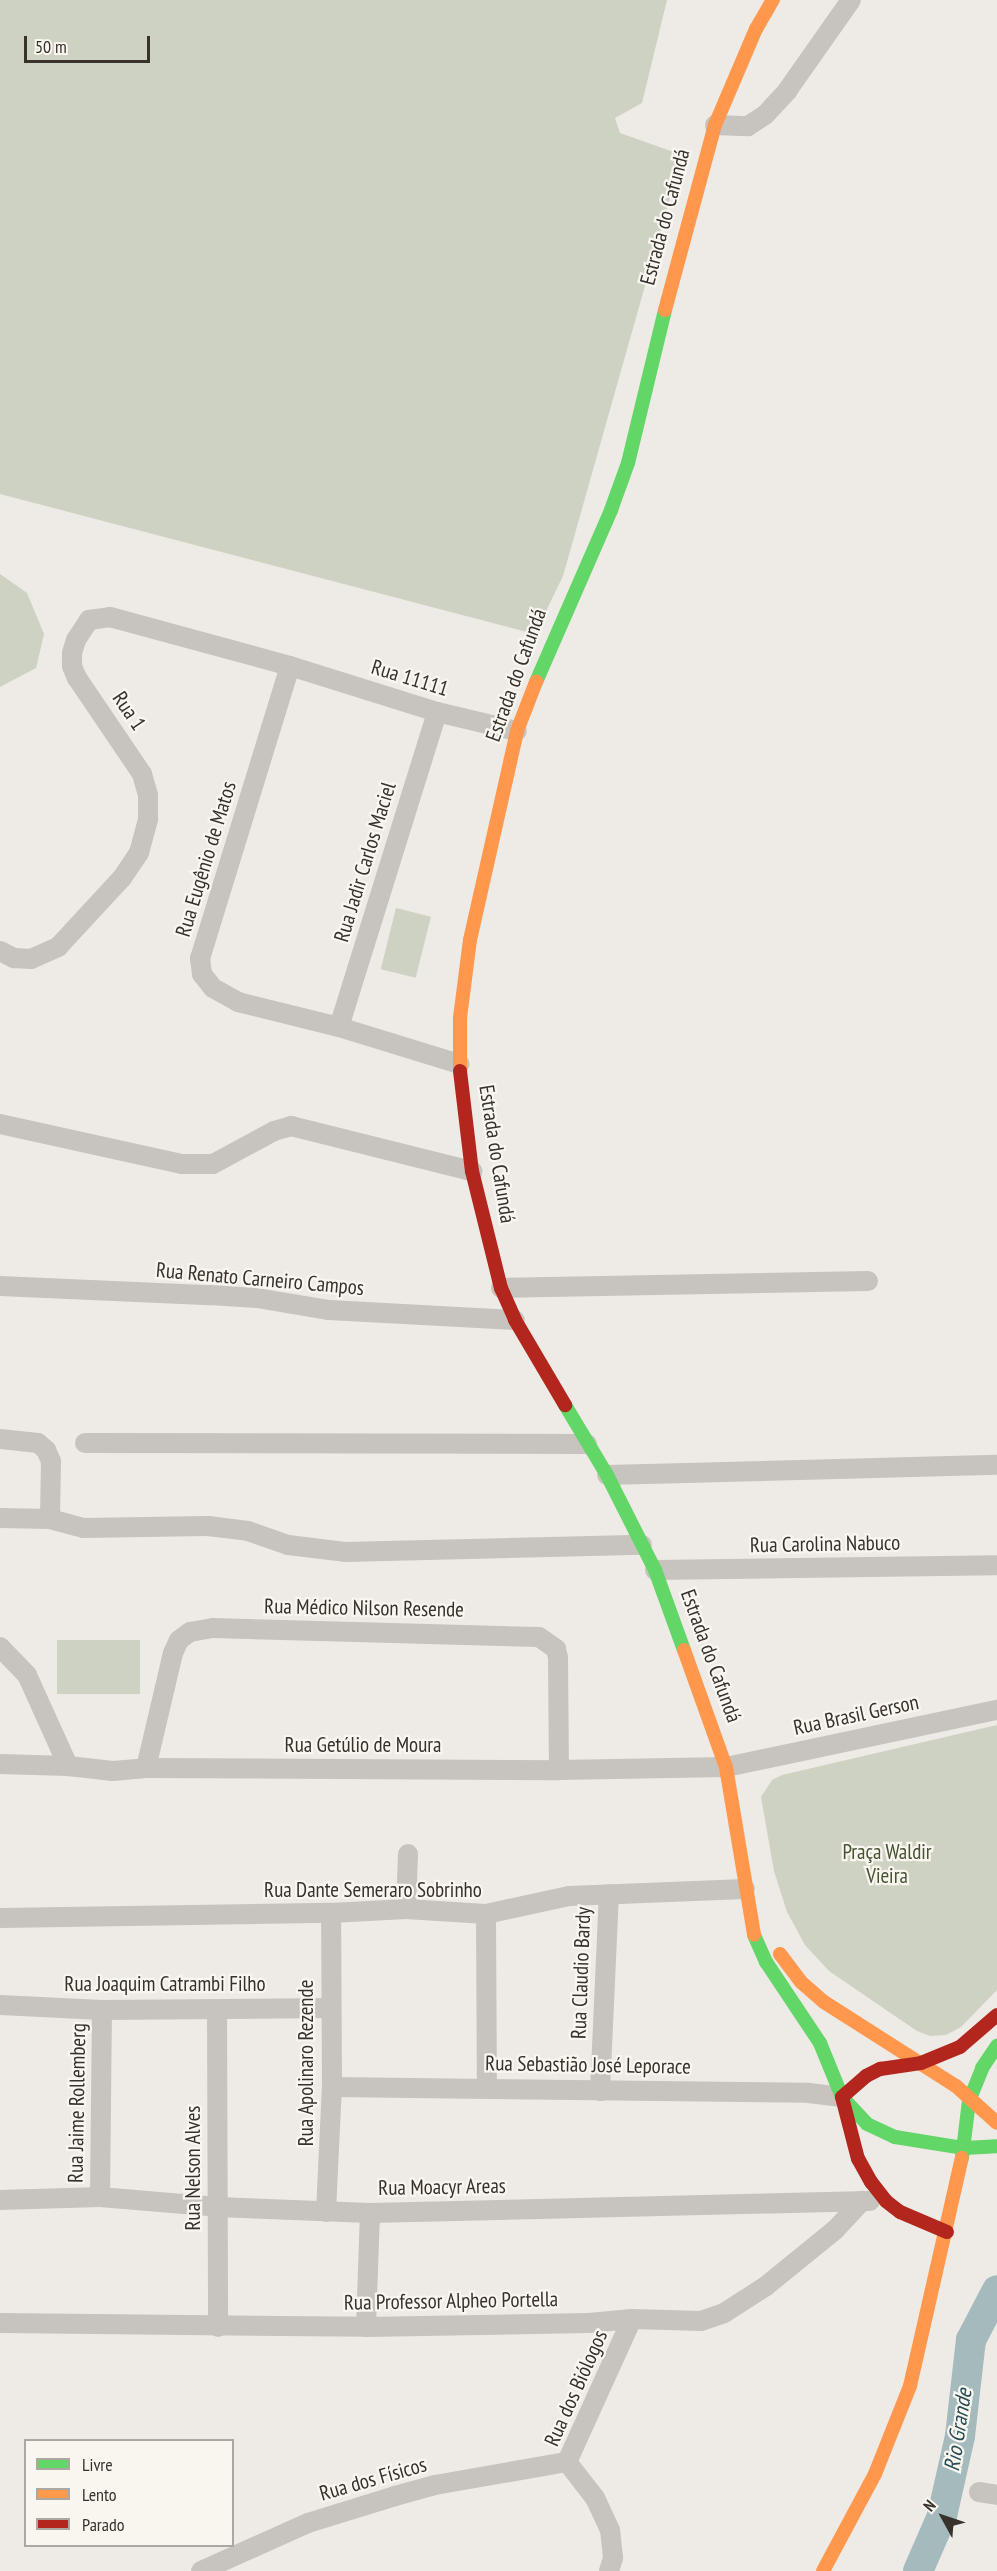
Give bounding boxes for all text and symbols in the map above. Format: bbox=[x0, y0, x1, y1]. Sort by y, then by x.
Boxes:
scale bar bbox=[27, 24, 153, 62]
text: 50 m bbox=[35, 35, 67, 58]
street label: Estrada do Cafundá bbox=[635, 146, 695, 288]
street label: Estrada do Cafundá bbox=[480, 605, 552, 745]
street label: Rua 11111 bbox=[368, 654, 452, 702]
street label: Rua 1 bbox=[107, 687, 151, 735]
street label: Rua Eugênio de Matos bbox=[170, 778, 242, 940]
street label: Rua Jadir Carlos Maciel bbox=[329, 779, 401, 945]
street label: Estrada do Cafundá bbox=[474, 1083, 520, 1225]
street label: Rua Renato Carneiro Campos bbox=[155, 1257, 365, 1301]
street label: Rua Carolina Nabuco bbox=[750, 1530, 900, 1558]
street label: Estrada do Cafundá bbox=[675, 1586, 747, 1726]
street label: Rua Médico Nilson Resende bbox=[264, 1594, 464, 1622]
street label: Rua Brasil Gerson bbox=[791, 1689, 921, 1741]
street label: Rua Getúlio de Moura bbox=[285, 1732, 441, 1758]
park label: Praça Waldir Vieira bbox=[842, 1839, 932, 1889]
street label: Rua Dante Semeraro Sobrinho bbox=[264, 1877, 482, 1903]
street label: Rua Claudio Bardy bbox=[566, 1906, 596, 2040]
street label: Rua Joaquim Catrambi Filho bbox=[64, 1971, 266, 1997]
street label: Rua Apolinaro Rezende bbox=[293, 1979, 319, 2147]
street label: Rua Jaime Rollemberg bbox=[63, 2023, 91, 2183]
street label: Rua Sebastião José Leporace bbox=[485, 2051, 691, 2079]
street label: Rua Nelson Alves bbox=[180, 2105, 206, 2231]
street label: Rua Moacyr Areas bbox=[378, 2173, 506, 2201]
street label: Rua Professor Alpheo Portella bbox=[343, 2287, 559, 2315]
street label: Rua dos Biólogos bbox=[539, 2326, 613, 2450]
water label: Rio Grande bbox=[938, 2387, 978, 2473]
legend bbox=[24, 2439, 234, 2547]
street label: Rua dos Físicos bbox=[317, 2452, 429, 2506]
text: Livre bbox=[82, 2453, 113, 2476]
text: Lento bbox=[82, 2483, 117, 2506]
north arrow bbox=[913, 2487, 973, 2547]
text: N bbox=[919, 2496, 940, 2515]
text: Parado bbox=[82, 2513, 125, 2536]

